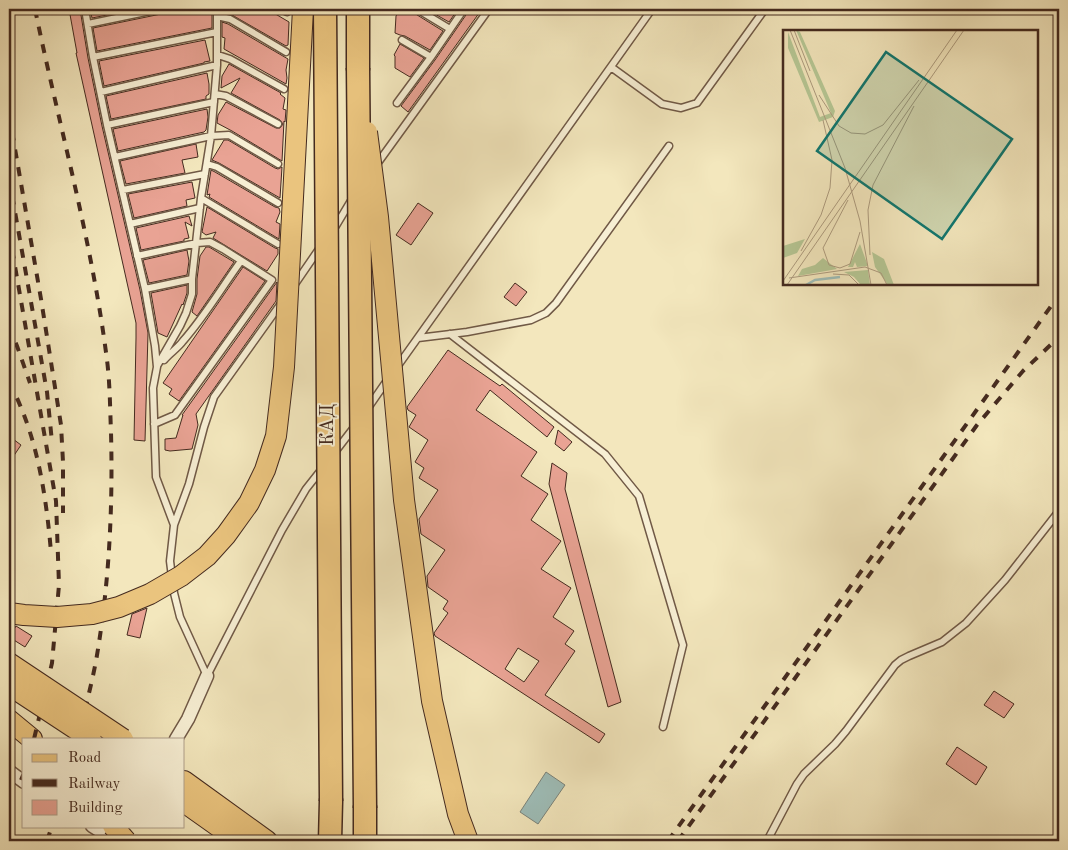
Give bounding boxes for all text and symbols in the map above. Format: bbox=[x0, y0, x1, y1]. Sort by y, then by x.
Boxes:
inset map bbox=[783, 30, 1038, 285]
street label: КАД bbox=[319, 404, 338, 446]
legend bbox=[22, 738, 185, 828]
text: Road bbox=[68, 751, 102, 766]
text: Railway bbox=[68, 777, 121, 792]
text: Building bbox=[68, 801, 123, 816]

